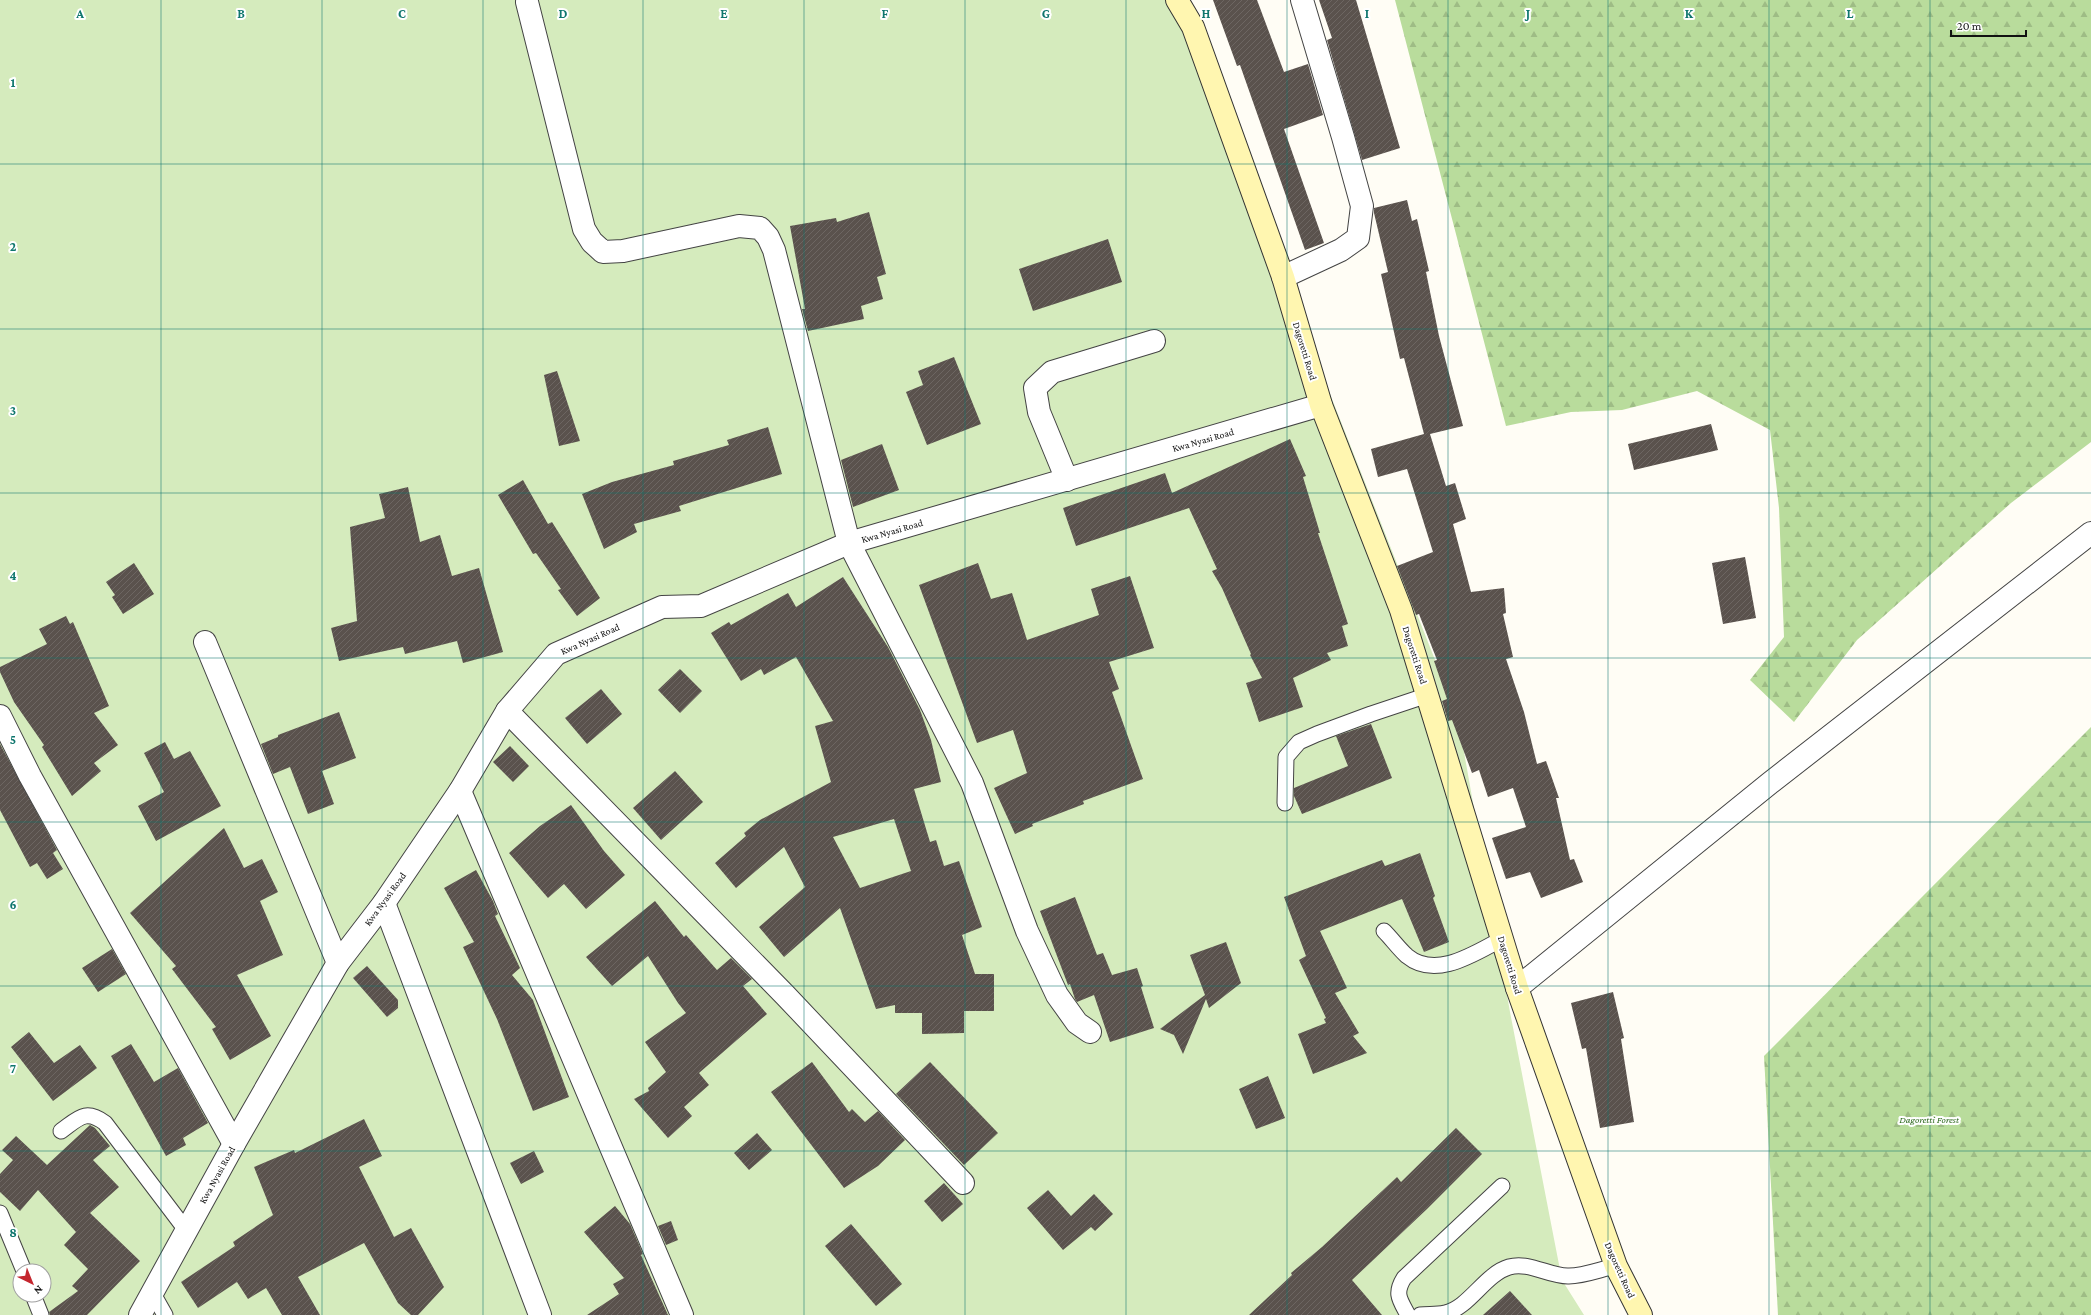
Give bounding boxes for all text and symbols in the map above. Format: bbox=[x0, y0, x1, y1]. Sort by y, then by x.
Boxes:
text: A bbox=[75, 6, 84, 21]
text: B bbox=[237, 6, 245, 21]
text: C bbox=[398, 6, 406, 21]
text: D bbox=[559, 6, 568, 21]
text: E bbox=[720, 6, 728, 21]
text: F bbox=[882, 6, 889, 21]
text: G bbox=[1042, 6, 1050, 21]
text: H bbox=[1202, 6, 1211, 21]
text: I bbox=[1365, 6, 1369, 21]
text: J bbox=[1524, 6, 1530, 21]
text: K bbox=[1685, 6, 1694, 21]
text: L bbox=[1847, 6, 1854, 21]
scale bar bbox=[1951, 12, 2026, 38]
text: 20 m bbox=[1957, 19, 1982, 33]
text: 1 bbox=[11, 75, 16, 90]
text: 2 bbox=[10, 239, 17, 254]
street label: Dagoretti Road bbox=[1291, 321, 1319, 382]
text: 3 bbox=[10, 403, 16, 418]
street label: Kwa Nyasi Road bbox=[1171, 426, 1236, 454]
street label: Kwa Nyasi Road bbox=[860, 517, 925, 545]
text: 4 bbox=[9, 568, 17, 583]
street label: Kwa Nyasi Road bbox=[559, 621, 622, 657]
street label: Dagoretti Road bbox=[1400, 625, 1430, 686]
text: 5 bbox=[10, 732, 16, 747]
street label: Kwa Nyasi Road bbox=[362, 869, 409, 928]
text: 6 bbox=[9, 897, 17, 912]
street label: Dagoretti Road bbox=[1496, 935, 1524, 996]
text: 7 bbox=[10, 1061, 16, 1076]
park label: Dagoretti Forest bbox=[1899, 1114, 1960, 1125]
street label: Kwa Nyasi Road bbox=[197, 1144, 238, 1205]
text: 8 bbox=[9, 1225, 17, 1240]
street label: Dagoretti Road bbox=[1603, 1240, 1638, 1300]
north arrow bbox=[12, 1263, 52, 1303]
text: N bbox=[32, 1283, 46, 1298]

